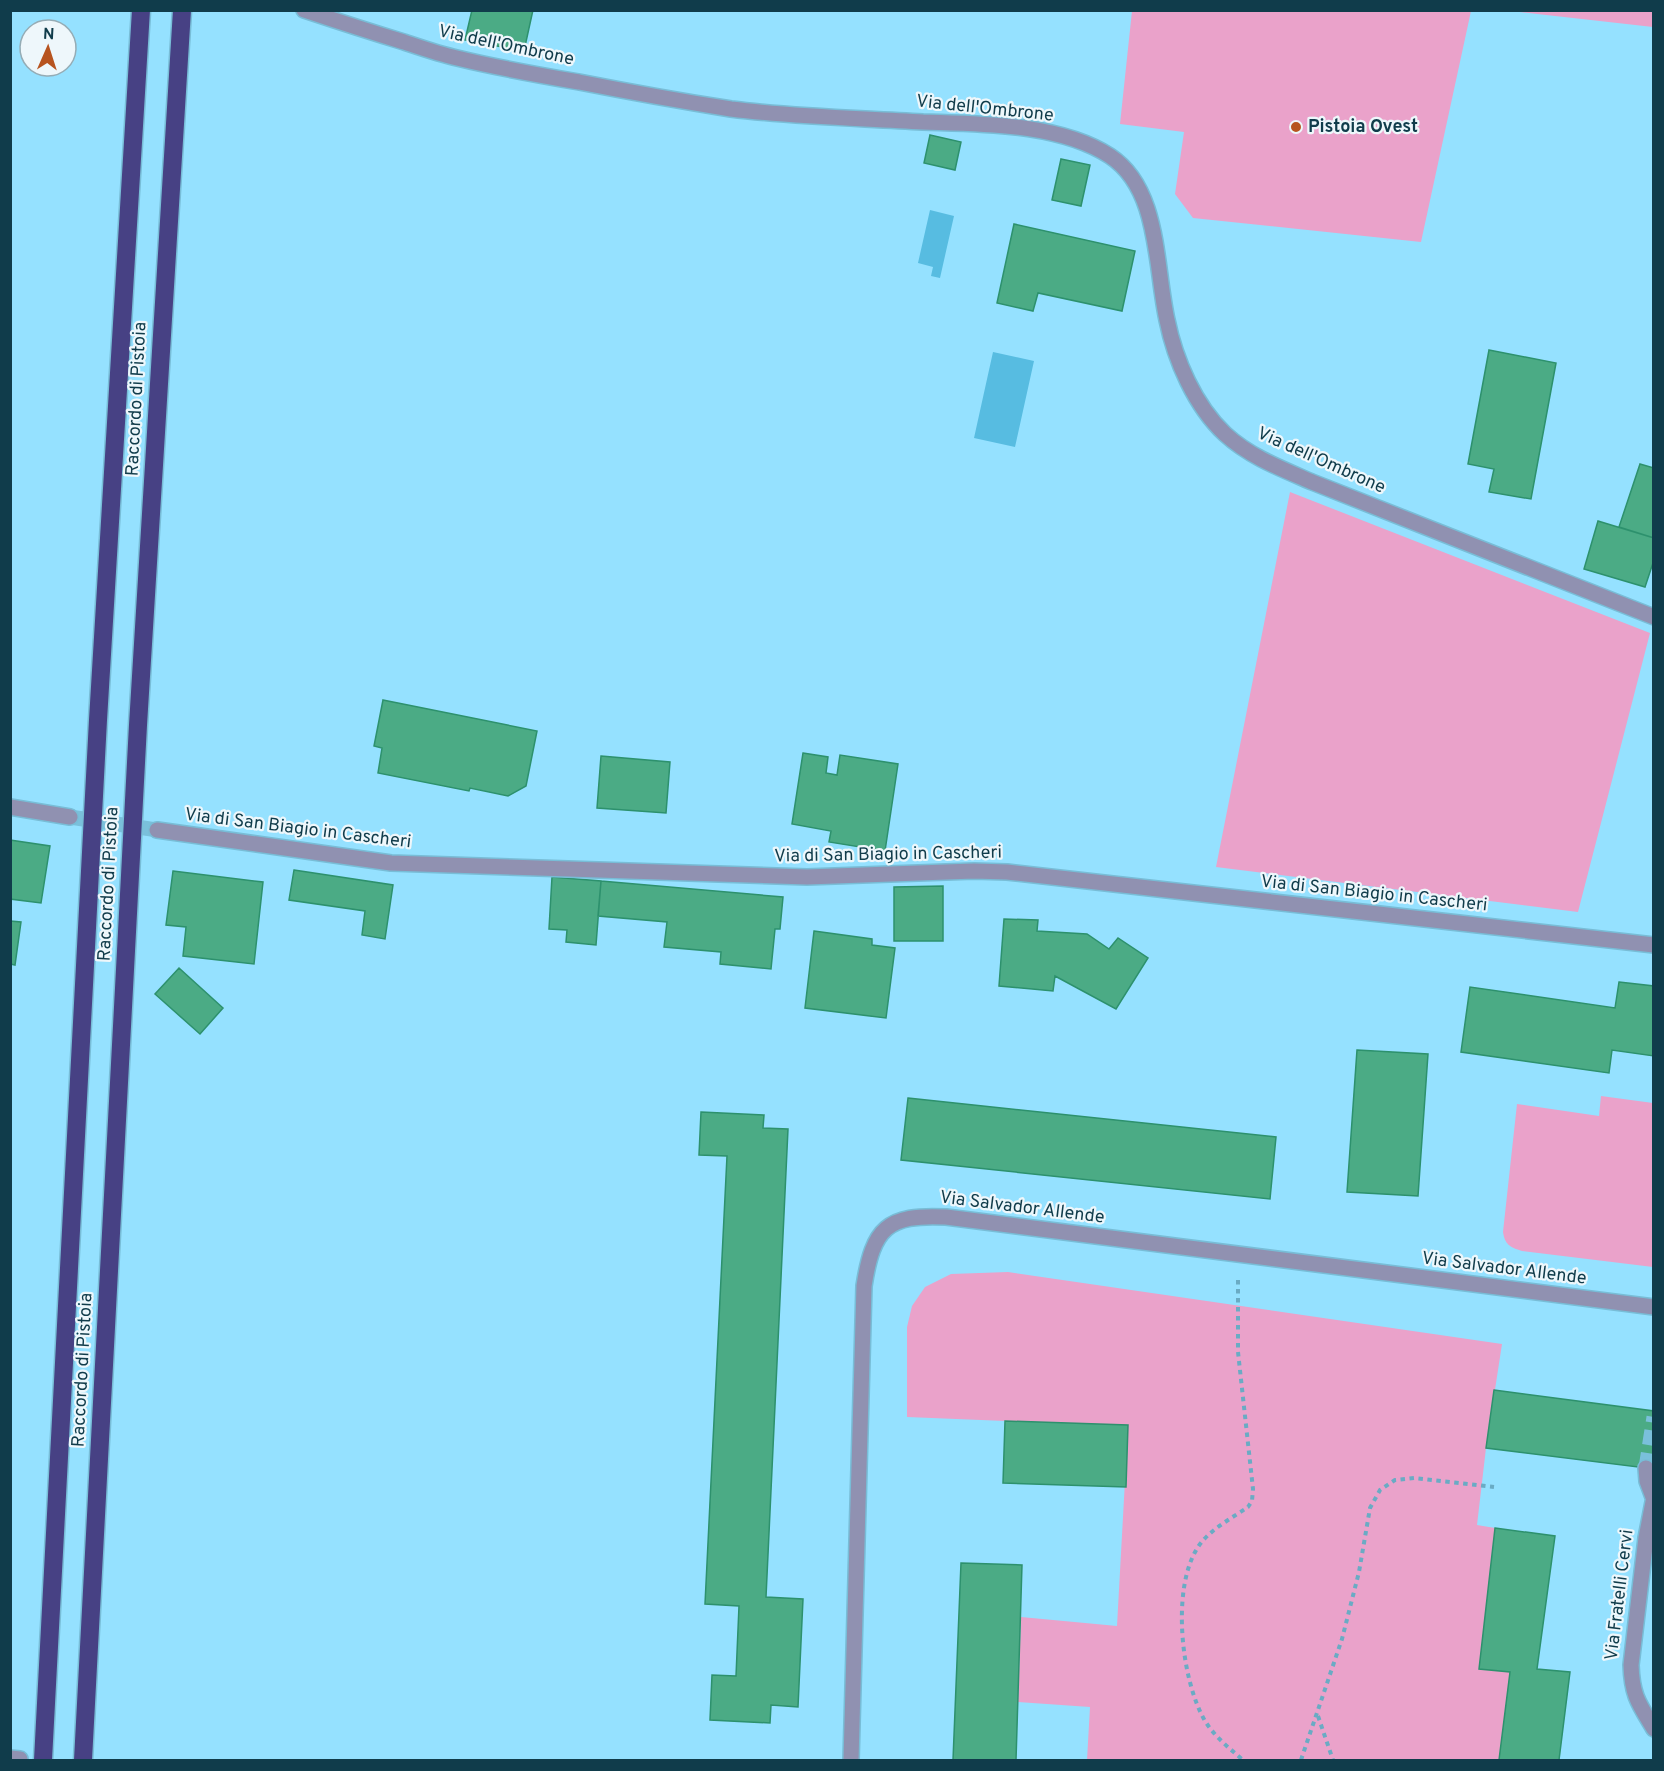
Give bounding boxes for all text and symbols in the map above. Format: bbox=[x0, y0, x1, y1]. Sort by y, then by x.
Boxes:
north arrow bbox=[18, 18, 78, 78]
street label: Via dell'Ombrone bbox=[436, 20, 576, 72]
text: N bbox=[42, 25, 55, 45]
street label: Via dell'Ombrone bbox=[915, 90, 1055, 128]
place label: Pistoia Ovest bbox=[1308, 116, 1418, 139]
marker: Pistoia Ovest bbox=[1289, 120, 1303, 134]
street label: Raccordo di Pistoia bbox=[121, 321, 153, 477]
street label: Via dell'Ombrone bbox=[1253, 422, 1389, 500]
street label: Via di San Biagio in Cascheri bbox=[183, 804, 413, 854]
street label: Raccordo di Pistoia bbox=[93, 806, 125, 962]
street label: Via di San Biagio in Cascheri bbox=[774, 842, 1002, 868]
street label: Via di San Biagio in Cascheri bbox=[1259, 871, 1489, 917]
street label: Via Salvador Allende bbox=[938, 1186, 1106, 1230]
street label: Via Salvador Allende bbox=[1420, 1247, 1588, 1291]
street label: Raccordo di Pistoia bbox=[67, 1292, 99, 1448]
street label: Via Fratelli Cervi bbox=[1601, 1528, 1639, 1662]

